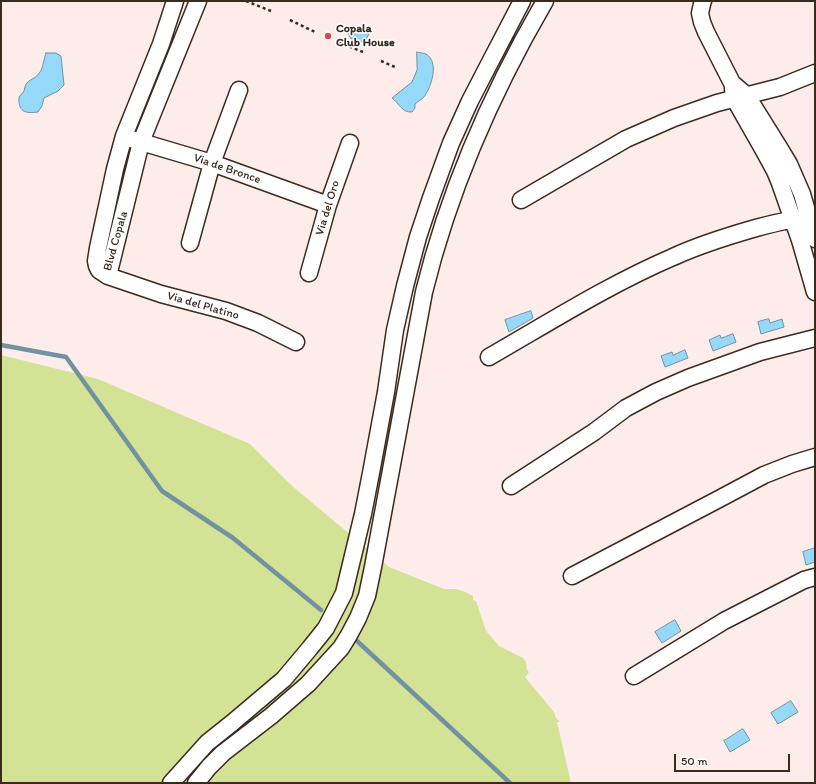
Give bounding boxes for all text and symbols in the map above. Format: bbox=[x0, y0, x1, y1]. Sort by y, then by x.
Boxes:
place label: Copala Club House bbox=[336, 22, 395, 50]
marker: Copala Club House bbox=[323, 31, 333, 41]
street label: Via de Bronce bbox=[192, 151, 262, 187]
street label: Via del Oro bbox=[313, 179, 343, 237]
street label: Blvd Copala bbox=[101, 209, 131, 273]
street label: Via del Platino bbox=[165, 289, 241, 323]
scale bar bbox=[676, 746, 792, 772]
text: 50 m bbox=[681, 754, 707, 768]

